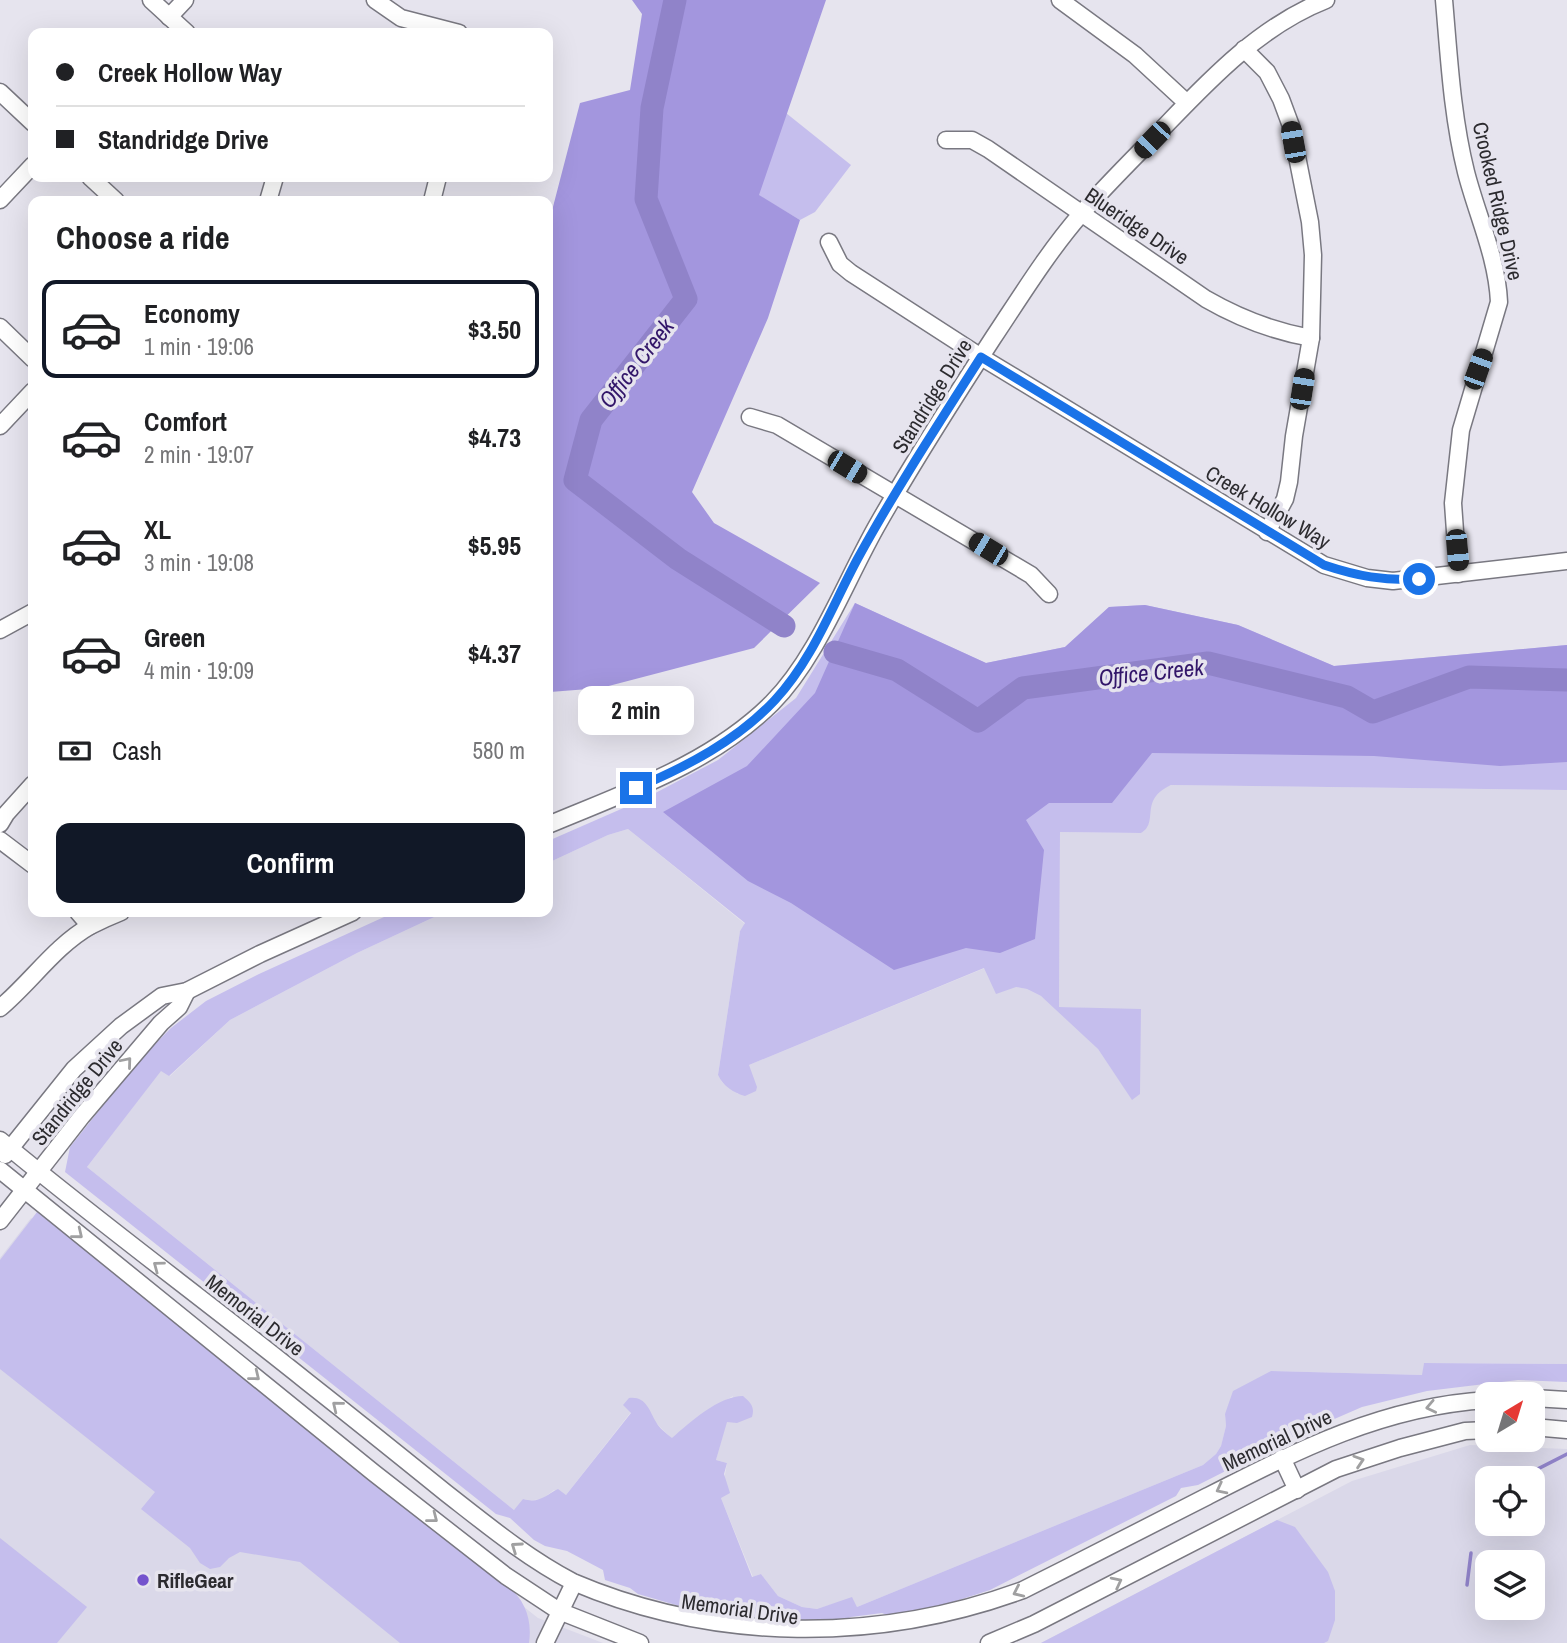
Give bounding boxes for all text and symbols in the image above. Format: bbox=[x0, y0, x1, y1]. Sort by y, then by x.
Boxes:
text: Creek Hollow Way bbox=[98, 55, 282, 90]
car bbox=[1130, 118, 1175, 162]
car bbox=[1280, 119, 1307, 165]
street label: Crooked Ridge Drive bbox=[1466, 119, 1530, 283]
text: Standridge Drive bbox=[98, 122, 269, 157]
street label: Blueridge Drive bbox=[1079, 181, 1195, 271]
text: Choose a ride bbox=[56, 216, 230, 259]
text: Economy bbox=[144, 296, 240, 331]
icon: car bbox=[60, 298, 123, 361]
water label: Office Creek bbox=[591, 311, 682, 414]
text: $3.50 bbox=[468, 312, 521, 347]
text: 1 min · 19:06 bbox=[144, 331, 254, 362]
street label: Standridge Drive bbox=[885, 333, 979, 459]
car bbox=[1461, 346, 1496, 392]
car bbox=[1289, 367, 1316, 411]
text: Comfort bbox=[144, 404, 227, 439]
icon: car bbox=[60, 406, 123, 469]
text: $4.73 bbox=[468, 420, 521, 455]
text: 2 min · 19:07 bbox=[144, 439, 254, 470]
car bbox=[824, 447, 871, 487]
street label: Creek Hollow Way bbox=[1200, 458, 1336, 556]
text: XL bbox=[144, 512, 171, 547]
icon: car bbox=[60, 514, 123, 577]
text: $5.95 bbox=[468, 528, 521, 563]
car bbox=[1445, 528, 1470, 572]
car bbox=[965, 529, 1012, 569]
text: 3 min · 19:08 bbox=[144, 547, 254, 578]
route start bbox=[1403, 563, 1435, 595]
text: Green bbox=[144, 620, 206, 655]
icon: car bbox=[60, 622, 123, 685]
text: $4.37 bbox=[468, 636, 521, 671]
water label: Office Creek bbox=[1097, 651, 1207, 693]
text: 4 min · 19:09 bbox=[144, 655, 254, 686]
callout: 2 min bbox=[578, 686, 694, 736]
text: 2 min bbox=[611, 695, 661, 726]
icon: cash bbox=[56, 732, 94, 770]
text: Cash bbox=[112, 733, 162, 768]
text: 580 m bbox=[473, 735, 525, 766]
route end bbox=[620, 772, 652, 804]
button: Confirm bbox=[56, 823, 525, 903]
street label: Standridge Drive bbox=[25, 1032, 129, 1152]
one-way arrow bbox=[119, 1058, 131, 1071]
one-way arrow bbox=[70, 1225, 82, 1238]
one-way arrow bbox=[153, 1262, 166, 1274]
street label: Memorial Drive bbox=[200, 1267, 310, 1363]
one-way arrow bbox=[247, 1368, 259, 1381]
north arrow bbox=[1475, 1382, 1545, 1452]
map controls bbox=[1475, 1382, 1545, 1620]
one-way arrow bbox=[1425, 1399, 1437, 1414]
one-way arrow bbox=[333, 1401, 345, 1414]
street label: Memorial Drive bbox=[1218, 1402, 1336, 1478]
one-way arrow bbox=[1352, 1455, 1364, 1470]
button: locate bbox=[1475, 1466, 1545, 1536]
one-way arrow bbox=[1216, 1481, 1228, 1495]
one-way arrow bbox=[425, 1510, 437, 1523]
one-way arrow bbox=[511, 1543, 524, 1555]
button: layers bbox=[1475, 1550, 1545, 1620]
place label: RifleGear bbox=[157, 1566, 234, 1595]
marker: RifleGear bbox=[135, 1572, 151, 1588]
one-way arrow bbox=[1110, 1576, 1122, 1590]
one-way arrow bbox=[1013, 1584, 1025, 1598]
street label: Memorial Drive bbox=[680, 1586, 800, 1632]

